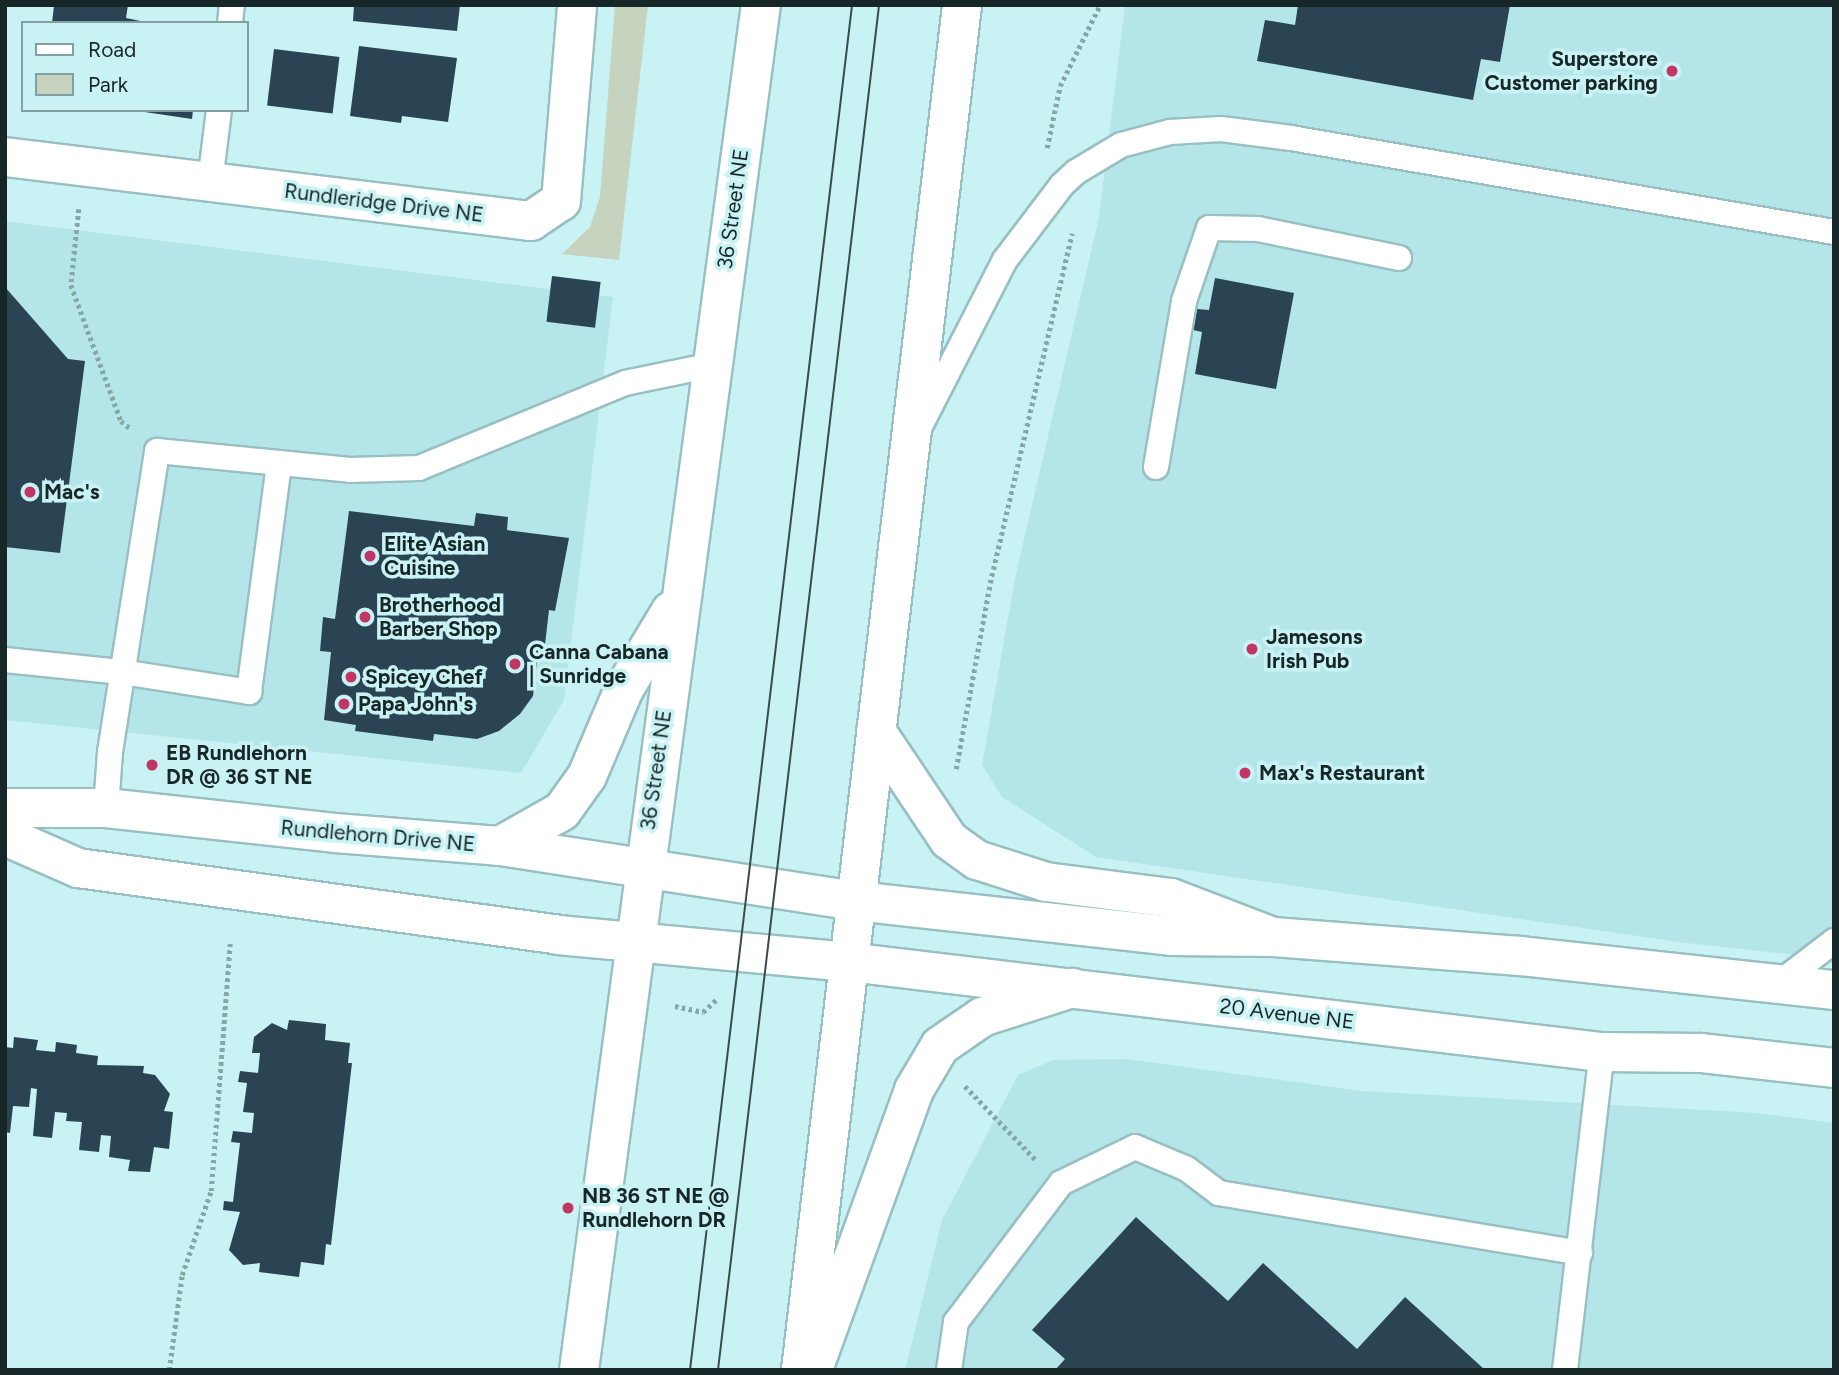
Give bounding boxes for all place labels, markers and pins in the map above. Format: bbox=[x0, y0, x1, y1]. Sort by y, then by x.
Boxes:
place label: Superstore Customer parking bbox=[1485, 46, 1658, 96]
marker: Superstore Customer parking bbox=[1664, 63, 1680, 79]
place label: Mac's bbox=[44, 479, 100, 505]
marker: Mac's bbox=[22, 484, 38, 500]
place label: Elite Asian Cuisine bbox=[384, 531, 485, 581]
marker: Elite Asian Cuisine bbox=[362, 548, 378, 564]
place label: Brotherhood Barber Shop bbox=[379, 592, 501, 642]
marker: Brotherhood Barber Shop bbox=[357, 609, 373, 625]
place label: Jamesons Irish Pub bbox=[1266, 624, 1362, 674]
place label: Canna Cabana | Sunridge bbox=[529, 639, 669, 689]
marker: Jamesons Irish Pub bbox=[1244, 641, 1260, 657]
marker: Canna Cabana | Sunridge bbox=[507, 656, 523, 672]
place label: Spicey Chef bbox=[365, 664, 483, 690]
marker: Spicey Chef bbox=[343, 669, 359, 685]
place label: Papa John's bbox=[358, 691, 473, 717]
marker: Papa John's bbox=[336, 696, 352, 712]
place label: EB Rundlehorn DR @ 36 ST NE bbox=[166, 740, 313, 790]
marker: EB Rundlehorn DR @ 36 ST NE bbox=[144, 757, 160, 773]
place label: Max's Restaurant bbox=[1259, 760, 1425, 786]
marker: Max's Restaurant bbox=[1237, 765, 1253, 781]
place label: NB 36 ST NE @ Rundlehorn DR bbox=[582, 1183, 729, 1233]
marker: NB 36 ST NE @ Rundlehorn DR bbox=[560, 1200, 576, 1216]

